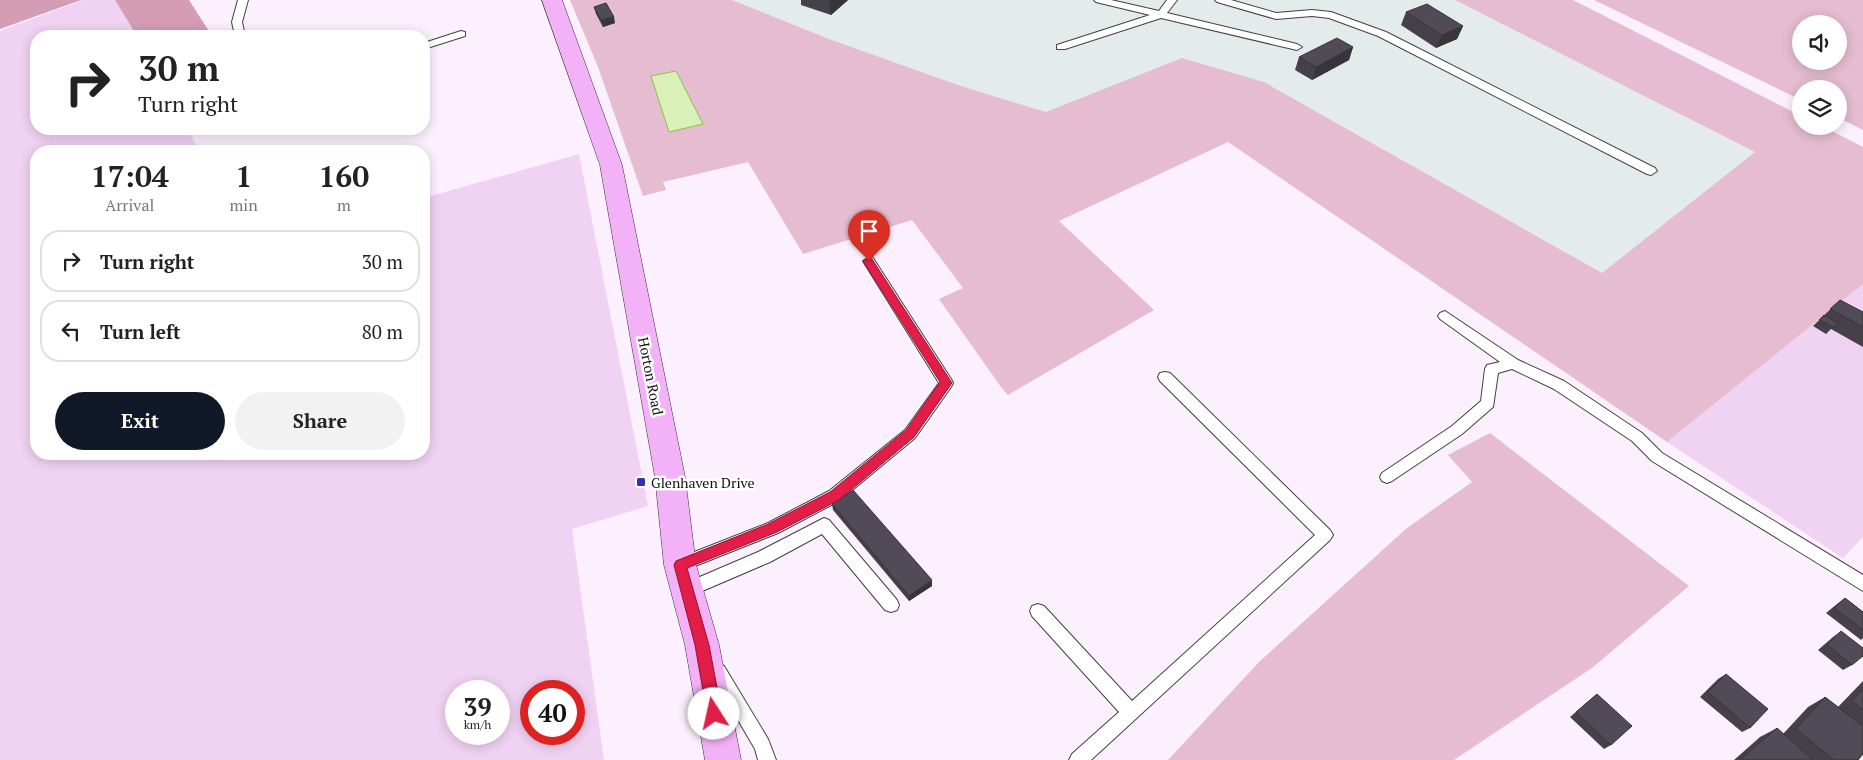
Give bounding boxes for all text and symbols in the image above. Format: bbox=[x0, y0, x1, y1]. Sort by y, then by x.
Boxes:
map controls bbox=[1792, 15, 1847, 135]
button: sound bbox=[1792, 15, 1847, 70]
text: 30 m bbox=[138, 45, 219, 91]
icon: right bbox=[55, 50, 120, 115]
button: layers bbox=[1792, 80, 1847, 135]
text: Turn right bbox=[138, 89, 238, 118]
text: 17:04 bbox=[91, 156, 169, 196]
text: 1 bbox=[235, 156, 252, 196]
text: 160 bbox=[318, 156, 369, 196]
text: Arrival bbox=[105, 194, 154, 216]
text: min bbox=[230, 194, 258, 216]
text: m bbox=[337, 194, 351, 216]
pin bbox=[848, 210, 890, 261]
icon: arrive bbox=[855, 217, 883, 245]
icon: right bbox=[57, 247, 85, 275]
text: Turn right bbox=[100, 249, 194, 274]
text: 30 m bbox=[362, 249, 403, 274]
icon: left bbox=[57, 317, 85, 345]
text: Turn left bbox=[100, 319, 181, 344]
text: 80 m bbox=[362, 319, 403, 344]
street label: Horton Road bbox=[634, 335, 668, 417]
button: Exit bbox=[55, 392, 225, 450]
button: Share bbox=[235, 392, 405, 450]
place label: Glenhaven Drive bbox=[651, 473, 755, 492]
marker: Glenhaven Drive bbox=[635, 476, 647, 488]
speed limit sign: 40 bbox=[520, 680, 585, 745]
position arrow bbox=[687, 687, 739, 739]
text: 39 bbox=[463, 690, 492, 723]
text: km/h bbox=[464, 717, 491, 732]

